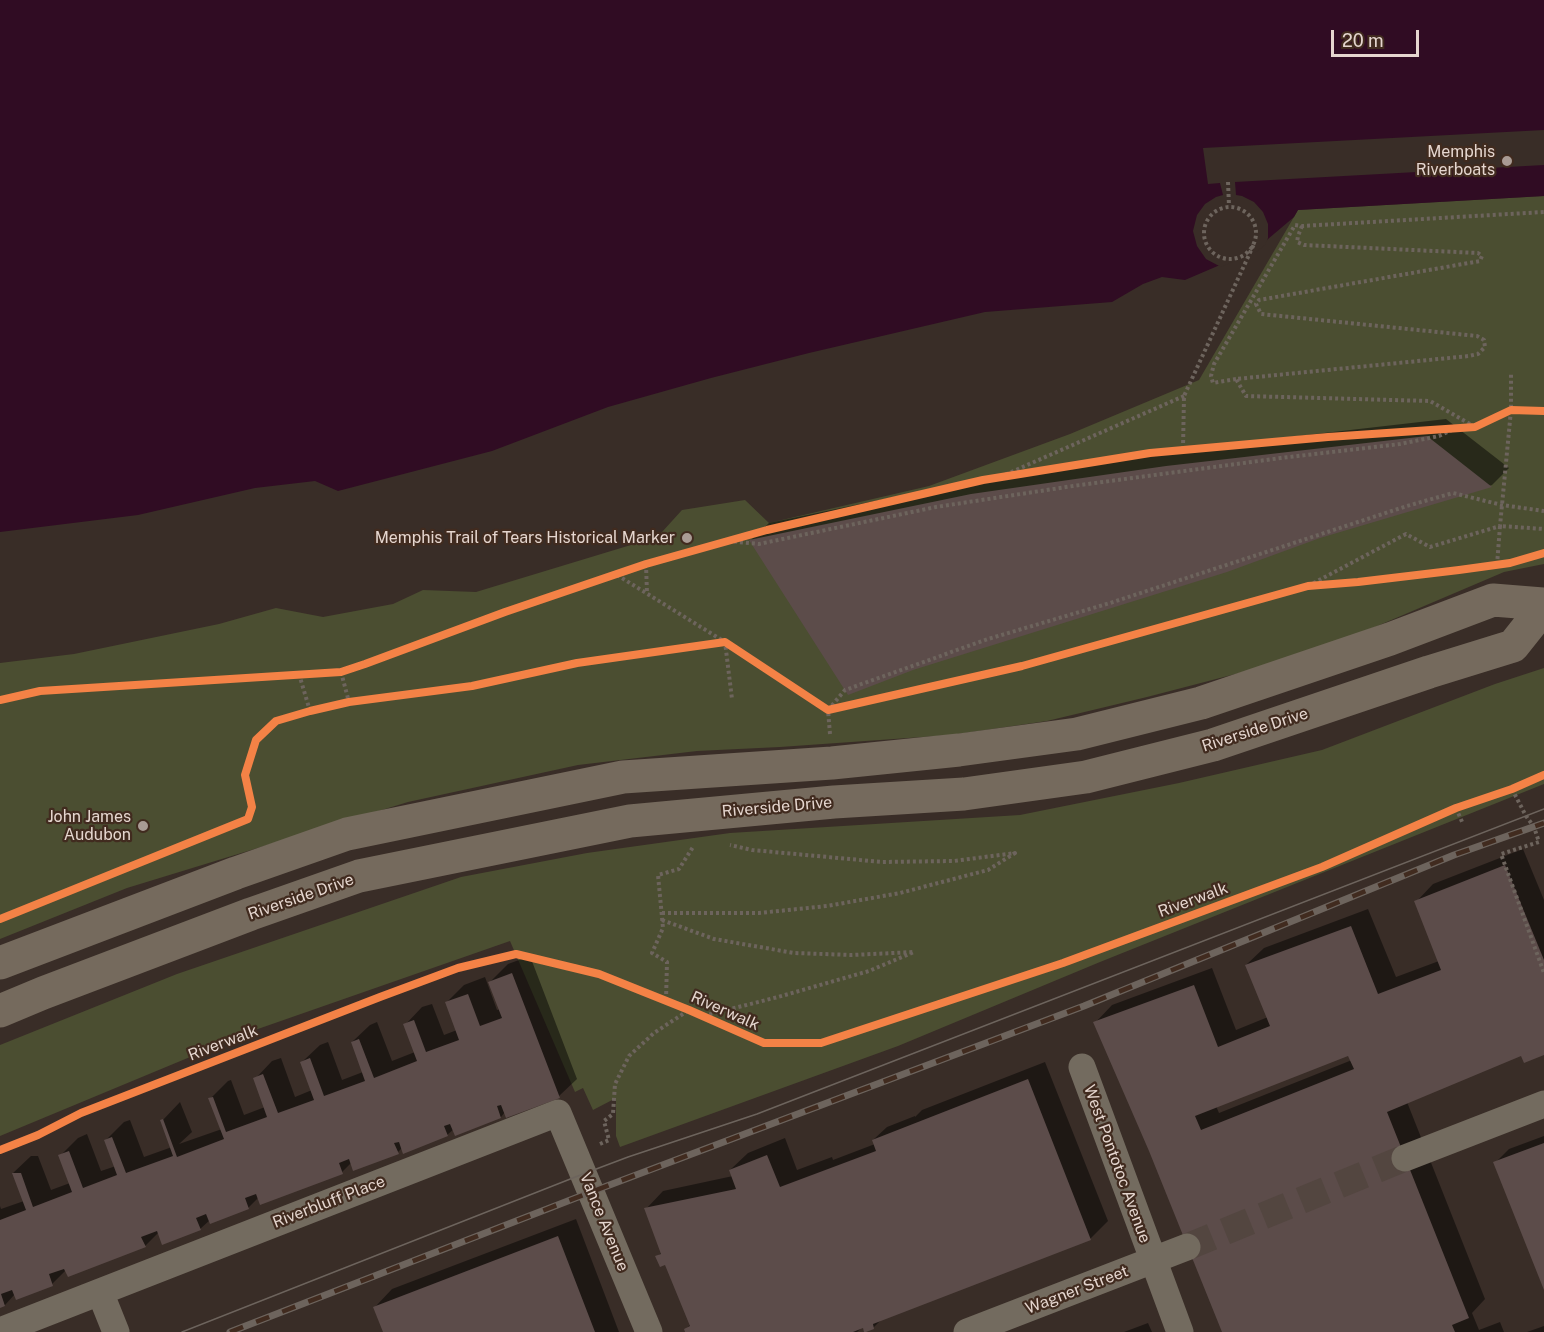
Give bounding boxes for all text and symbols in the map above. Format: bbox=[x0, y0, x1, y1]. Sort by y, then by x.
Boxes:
scale bar bbox=[1334, 18, 1422, 56]
text: 20 m bbox=[1342, 30, 1384, 51]
place label: Memphis Riverboats bbox=[1416, 142, 1495, 180]
marker: Memphis Riverboats bbox=[1500, 154, 1514, 168]
place label: Memphis Trail of Tears Historical Marker bbox=[375, 528, 675, 548]
marker: Memphis Trail of Tears Historical Marker bbox=[680, 531, 694, 545]
street label: Riverside Drive bbox=[1199, 704, 1311, 756]
street label: Riverside Drive bbox=[721, 793, 833, 821]
place label: John James Audubon bbox=[47, 807, 131, 845]
marker: John James Audubon bbox=[136, 819, 150, 833]
street label: Riverside Drive bbox=[246, 870, 356, 924]
street label: Riverwalk bbox=[1155, 878, 1231, 922]
street label: Riverwalk bbox=[688, 987, 762, 1035]
street label: Riverwalk bbox=[185, 1021, 261, 1065]
street label: West Pontotoc Avenue bbox=[1079, 1082, 1155, 1246]
street label: Vance Avenue bbox=[575, 1170, 633, 1274]
street label: Riverbluff Place bbox=[270, 1172, 388, 1232]
street label: Wagner Street bbox=[1023, 1262, 1131, 1318]

